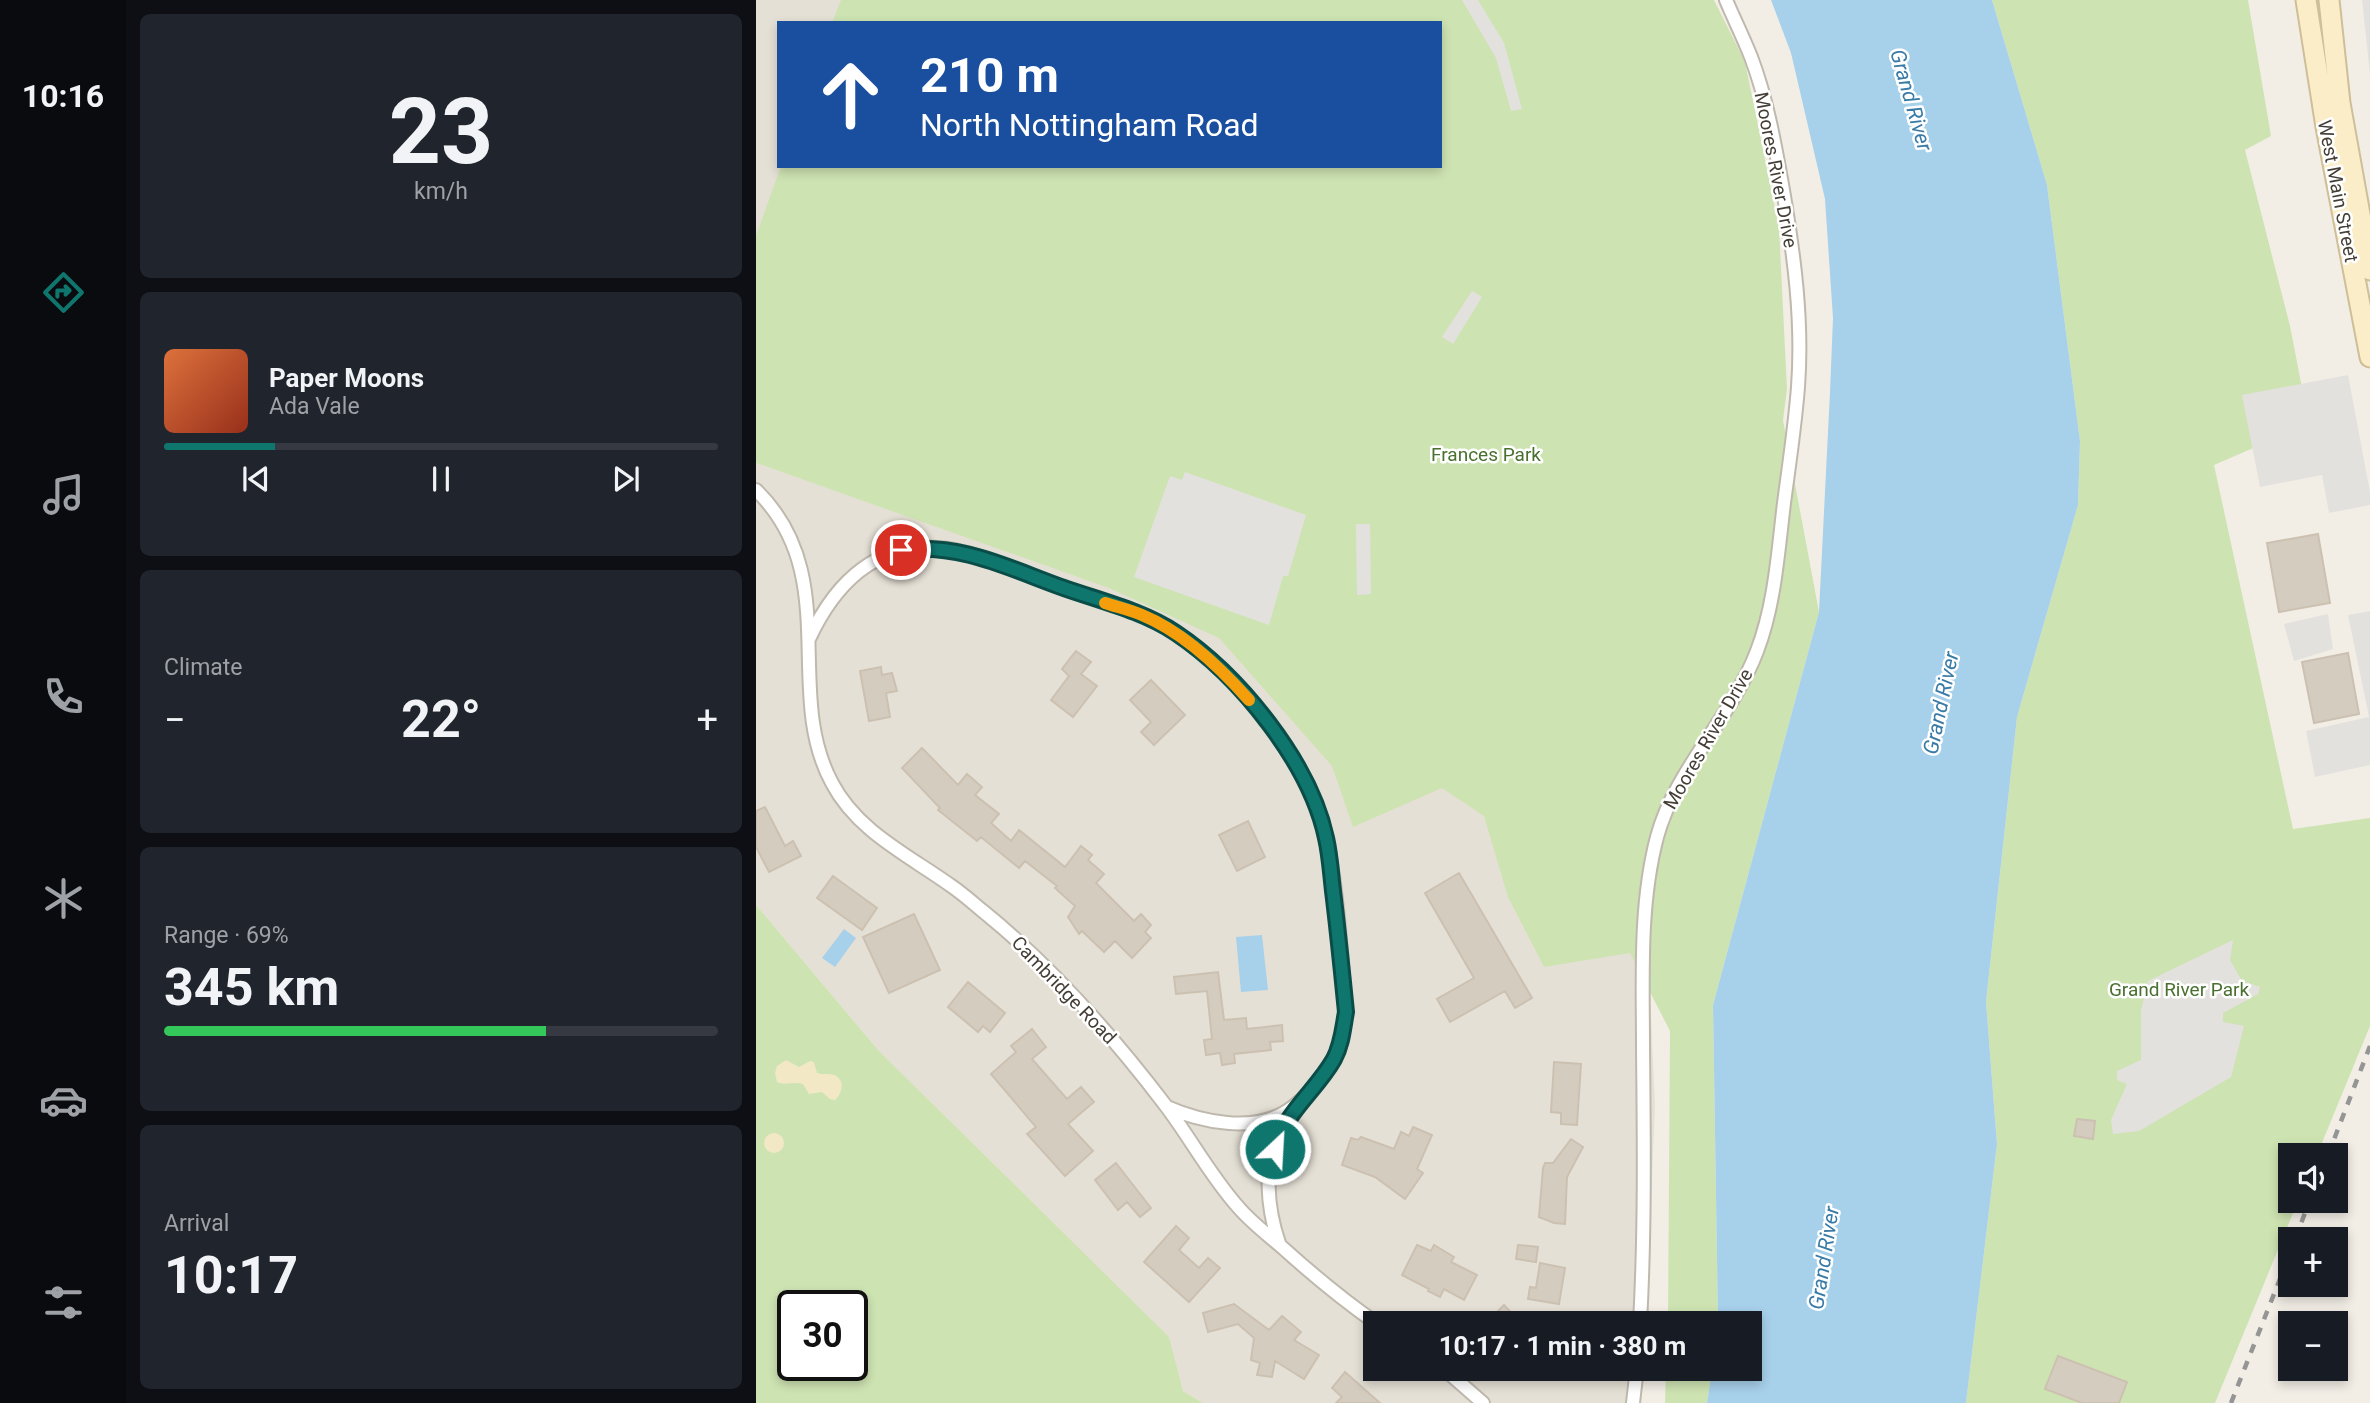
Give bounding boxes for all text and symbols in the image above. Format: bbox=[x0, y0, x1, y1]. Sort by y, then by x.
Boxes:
text: 210 m bbox=[920, 47, 1059, 104]
water label: Grand River bbox=[1885, 47, 1937, 154]
icon: ahead bbox=[805, 49, 896, 140]
text: 10:16 bbox=[22, 77, 104, 115]
text: 23 bbox=[389, 79, 493, 185]
street label: Moores River Drive bbox=[1750, 90, 1802, 250]
text: North Nottingham Road bbox=[920, 106, 1259, 144]
street label: West Main Street bbox=[2313, 118, 2363, 264]
text: km/h bbox=[414, 178, 468, 205]
icon: directions bbox=[39, 268, 88, 317]
text: Paper Moons bbox=[269, 363, 424, 393]
text: Ada Vale bbox=[269, 393, 360, 420]
park label: Frances Park bbox=[1431, 443, 1541, 466]
icon: previous bbox=[237, 460, 275, 498]
icon: pause bbox=[422, 460, 460, 498]
icon: next bbox=[607, 460, 645, 498]
icon: music bbox=[39, 470, 88, 519]
pin bbox=[871, 520, 931, 580]
icon: arrive bbox=[882, 531, 920, 569]
water label: Grand River bbox=[1918, 648, 1964, 756]
text: Climate bbox=[164, 654, 243, 681]
street label: Moores River Drive bbox=[1658, 665, 1758, 813]
icon: phone bbox=[39, 672, 88, 721]
text: 22° bbox=[401, 689, 481, 750]
text: − bbox=[164, 698, 186, 742]
text: + bbox=[696, 698, 718, 742]
icon: climate bbox=[39, 874, 88, 923]
text: Range · 69% bbox=[164, 922, 289, 949]
street label: Cambridge Road bbox=[1007, 931, 1121, 1049]
text: 345 km bbox=[164, 957, 339, 1018]
park label: Grand River Park bbox=[2109, 978, 2249, 1001]
icon: car bbox=[39, 1076, 88, 1125]
position arrow bbox=[1238, 1112, 1312, 1186]
map controls bbox=[2278, 1143, 2348, 1381]
button: sound bbox=[2278, 1143, 2348, 1213]
water label: Grand River bbox=[1804, 1204, 1844, 1311]
text: Arrival bbox=[164, 1210, 229, 1237]
button: + bbox=[2278, 1227, 2348, 1297]
text: 10:17 bbox=[164, 1245, 298, 1306]
icon: filters bbox=[39, 1278, 88, 1327]
speed limit sign: 30 bbox=[777, 1290, 868, 1381]
button: − bbox=[2278, 1311, 2348, 1381]
text: 10:17 · 1 min · 380 m bbox=[1439, 1331, 1686, 1361]

